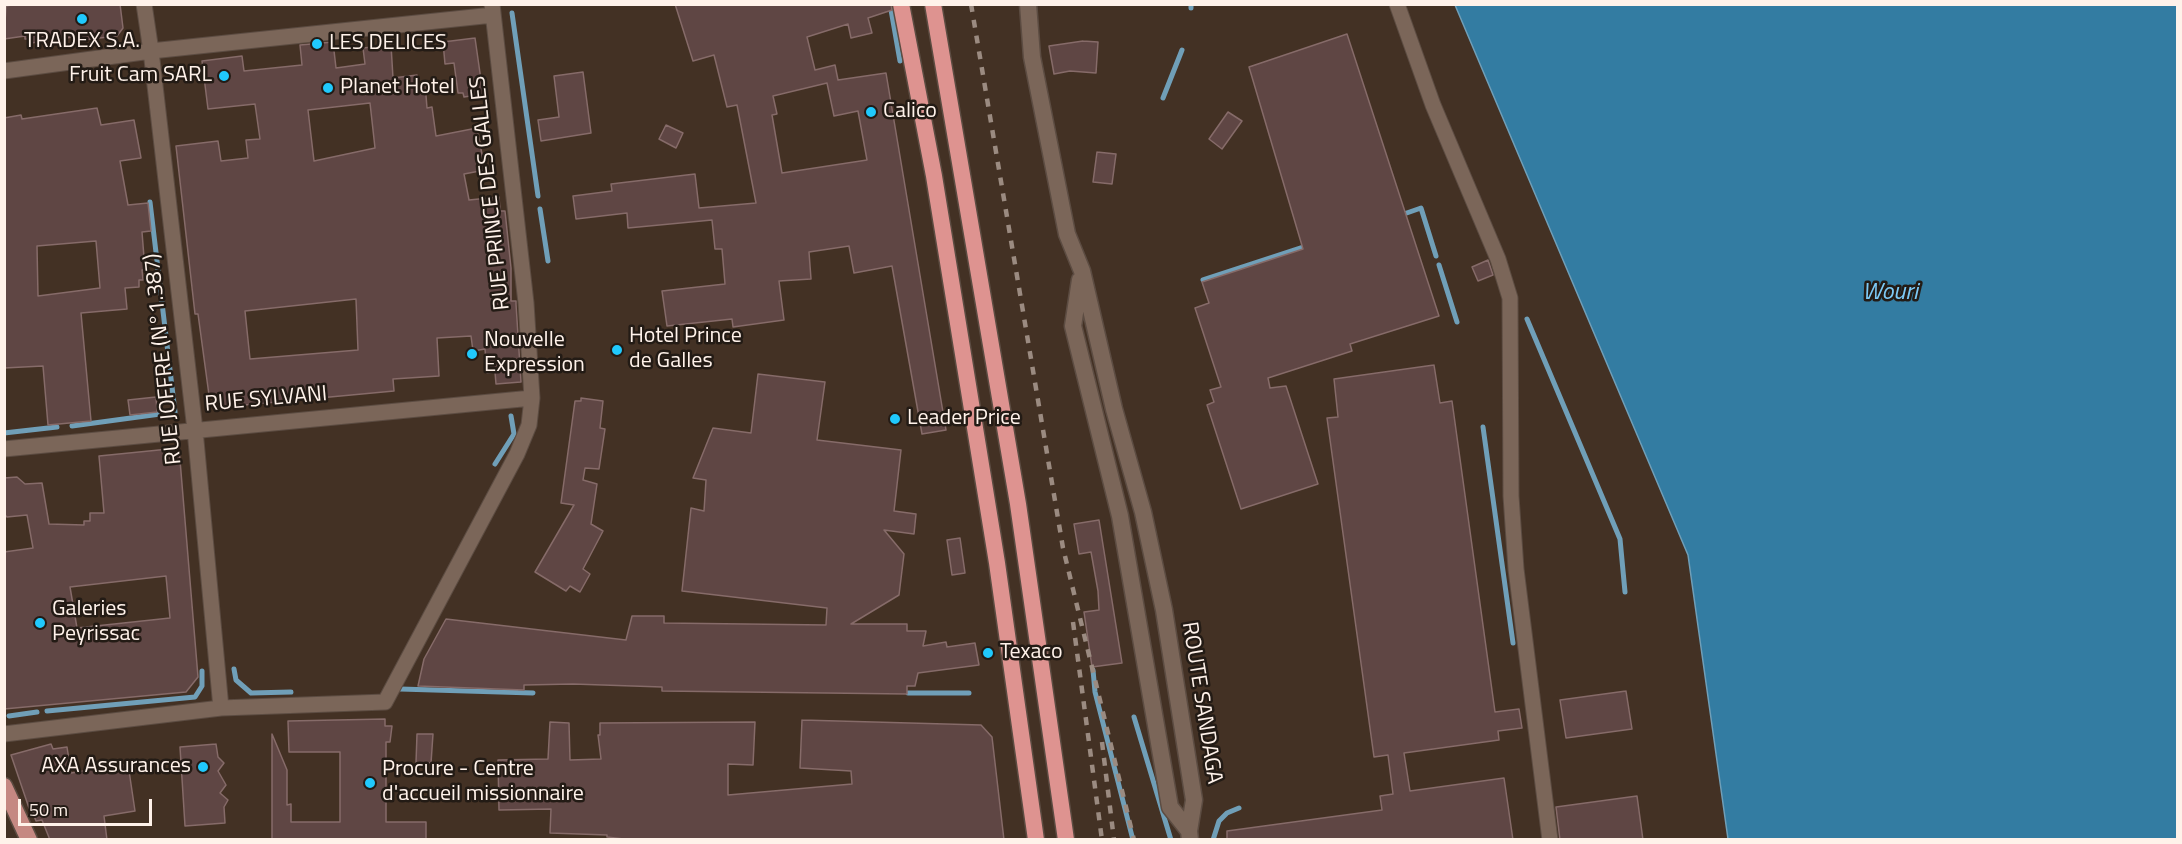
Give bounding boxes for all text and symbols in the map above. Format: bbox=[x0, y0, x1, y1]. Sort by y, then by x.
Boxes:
marker: TRADEX S.A. bbox=[75, 12, 89, 26]
place label: TRADEX S.A. bbox=[24, 29, 140, 55]
place label: LES DELICES bbox=[329, 31, 447, 57]
marker: LES DELICES bbox=[310, 37, 324, 51]
place label: Fruit Cam SARL bbox=[69, 63, 212, 89]
marker: Fruit Cam SARL bbox=[217, 69, 231, 83]
place label: Planet Hotel bbox=[340, 75, 455, 101]
street label: RUE PRINCE DES GALLES bbox=[466, 75, 516, 311]
marker: Planet Hotel bbox=[321, 81, 335, 95]
place label: Calico bbox=[883, 99, 937, 125]
marker: Calico bbox=[864, 105, 878, 119]
street label: RUE JOFFRE (N°1.387) bbox=[140, 252, 188, 466]
water label: Wouri bbox=[1862, 279, 1918, 307]
place label: Hotel Prince de Galles bbox=[629, 324, 742, 376]
place label: Nouvelle Expression bbox=[484, 328, 585, 380]
marker: Hotel Prince de Galles bbox=[610, 343, 624, 357]
marker: Nouvelle Expression bbox=[465, 347, 479, 361]
street label: RUE SYLVANI bbox=[204, 381, 328, 419]
place label: Leader Price bbox=[907, 406, 1021, 432]
marker: Leader Price bbox=[888, 412, 902, 426]
place label: Galeries Peyrissac bbox=[52, 597, 140, 648]
marker: Galeries Peyrissac bbox=[33, 616, 47, 630]
street label: ROUTE SANDAGA bbox=[1175, 620, 1227, 786]
place label: Texaco bbox=[1000, 640, 1063, 666]
marker: Texaco bbox=[981, 646, 995, 660]
place label: AXA Assurances bbox=[41, 754, 191, 780]
place label: Procure - Centre d'accueil missionnaire bbox=[382, 757, 584, 808]
marker: AXA Assurances bbox=[196, 760, 210, 774]
marker: Procure - Centre d'accueil missionnaire bbox=[363, 776, 377, 790]
scale bar bbox=[21, 787, 154, 825]
text: 50 m bbox=[29, 796, 68, 823]

